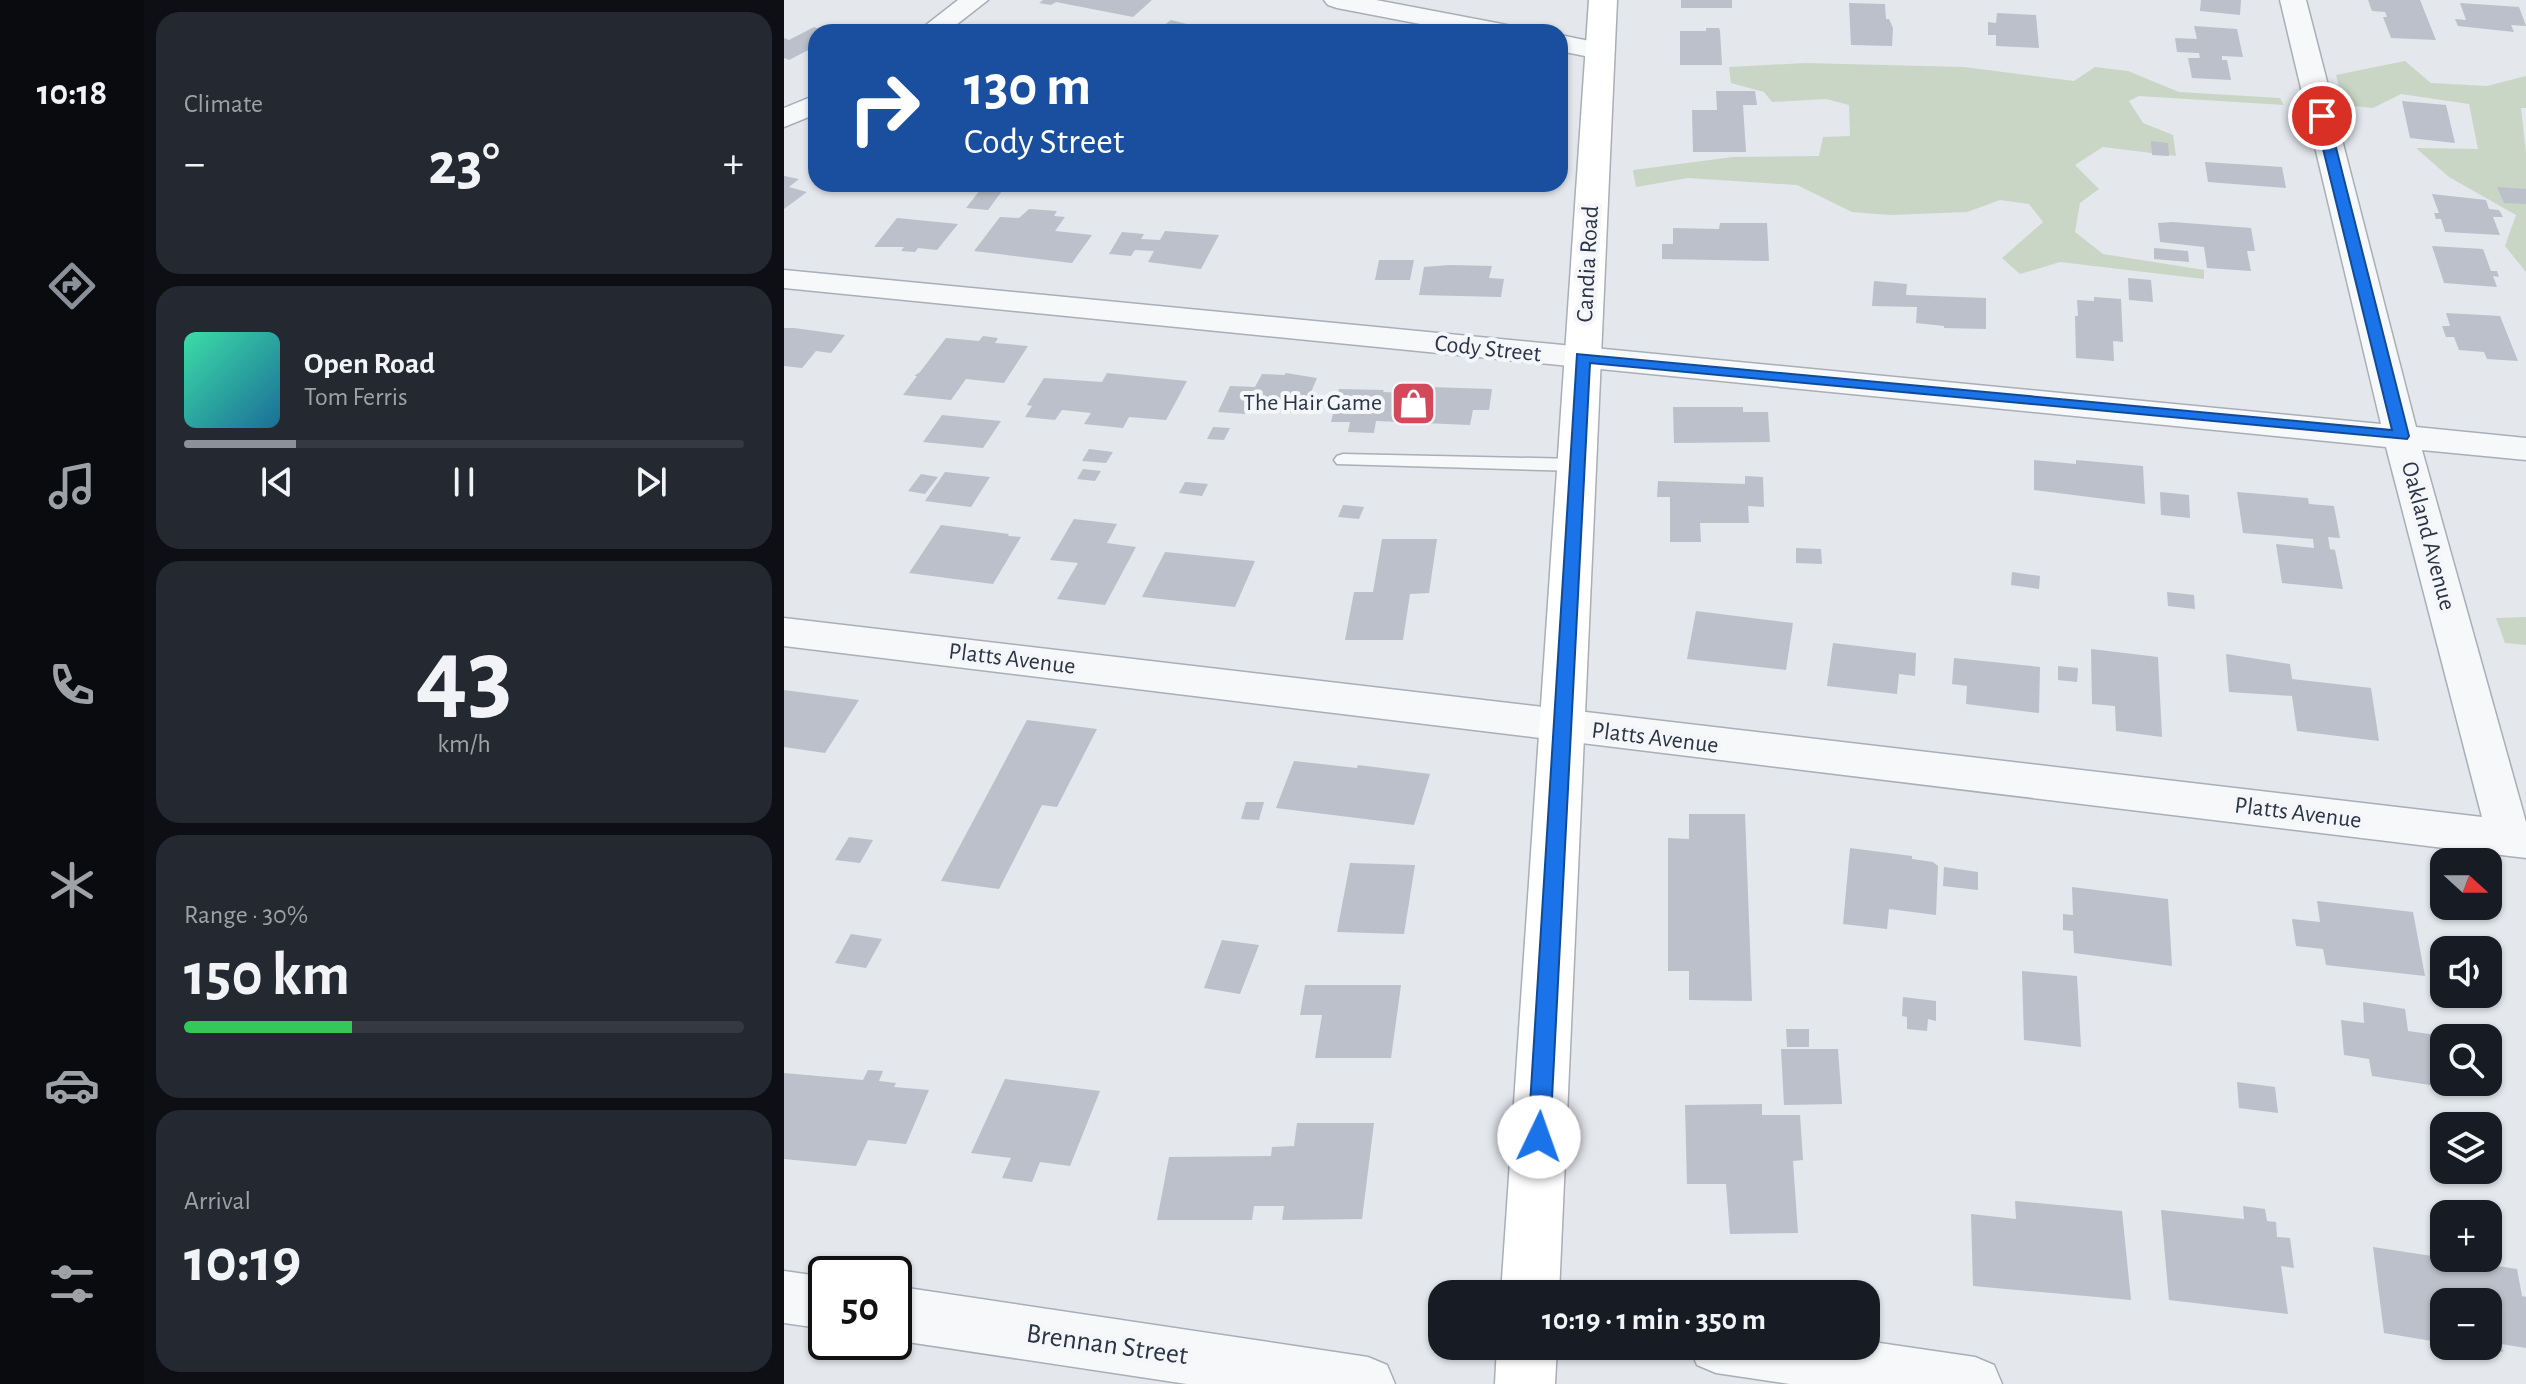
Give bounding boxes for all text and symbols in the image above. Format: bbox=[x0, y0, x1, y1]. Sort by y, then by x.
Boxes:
icon: right bbox=[832, 56, 936, 160]
text: 130 m bbox=[964, 59, 1091, 115]
text: 10:18 bbox=[37, 75, 107, 111]
pin bbox=[2288, 82, 2356, 150]
text: Climate bbox=[184, 91, 263, 117]
icon: arrive bbox=[2300, 94, 2344, 138]
text: Cody Street bbox=[964, 124, 1124, 160]
text: 23° bbox=[428, 135, 500, 195]
text: − bbox=[184, 142, 205, 186]
text: + bbox=[723, 142, 744, 186]
street label: Candia Road bbox=[1573, 205, 1603, 323]
icon: directions bbox=[44, 258, 100, 314]
street label: Cody Street bbox=[1434, 331, 1543, 367]
text: Open Road bbox=[304, 349, 435, 379]
shop icon: The Hair Game bbox=[1389, 379, 1437, 427]
text: Tom Ferris bbox=[304, 384, 408, 410]
place label: The Hair Game bbox=[1243, 391, 1382, 415]
icon: music bbox=[44, 458, 100, 514]
street label: Oakland Avenue bbox=[2397, 459, 2459, 613]
icon: previous bbox=[255, 460, 299, 504]
icon: pause bbox=[442, 460, 486, 504]
icon: next bbox=[629, 460, 673, 504]
text: 43 bbox=[415, 625, 513, 729]
street label: Platts Avenue bbox=[947, 639, 1077, 679]
icon: phone bbox=[44, 657, 100, 713]
street label: Platts Avenue bbox=[1590, 718, 1720, 758]
text: km/h bbox=[437, 731, 491, 757]
street label: Platts Avenue bbox=[2233, 793, 2363, 833]
north arrow bbox=[2430, 848, 2502, 920]
map controls bbox=[2430, 848, 2502, 1360]
icon: climate bbox=[44, 857, 100, 913]
text: Range · 30% bbox=[184, 902, 308, 928]
button: sound bbox=[2430, 936, 2502, 1008]
text: 150 km bbox=[184, 946, 350, 1006]
button: search bbox=[2430, 1024, 2502, 1096]
icon: car bbox=[44, 1057, 100, 1113]
position arrow bbox=[1497, 1095, 1581, 1179]
button: layers bbox=[2430, 1112, 2502, 1184]
text: Arrival bbox=[184, 1188, 251, 1214]
button: + bbox=[2430, 1200, 2502, 1272]
text: 10:19 bbox=[184, 1232, 301, 1292]
icon: filters bbox=[44, 1256, 100, 1312]
speed limit sign: 50 bbox=[808, 1256, 912, 1360]
button: − bbox=[2430, 1288, 2502, 1360]
text: 10:19 · 1 min · 350 m bbox=[1542, 1305, 1766, 1335]
street label: Brennan Street bbox=[1024, 1320, 1190, 1370]

